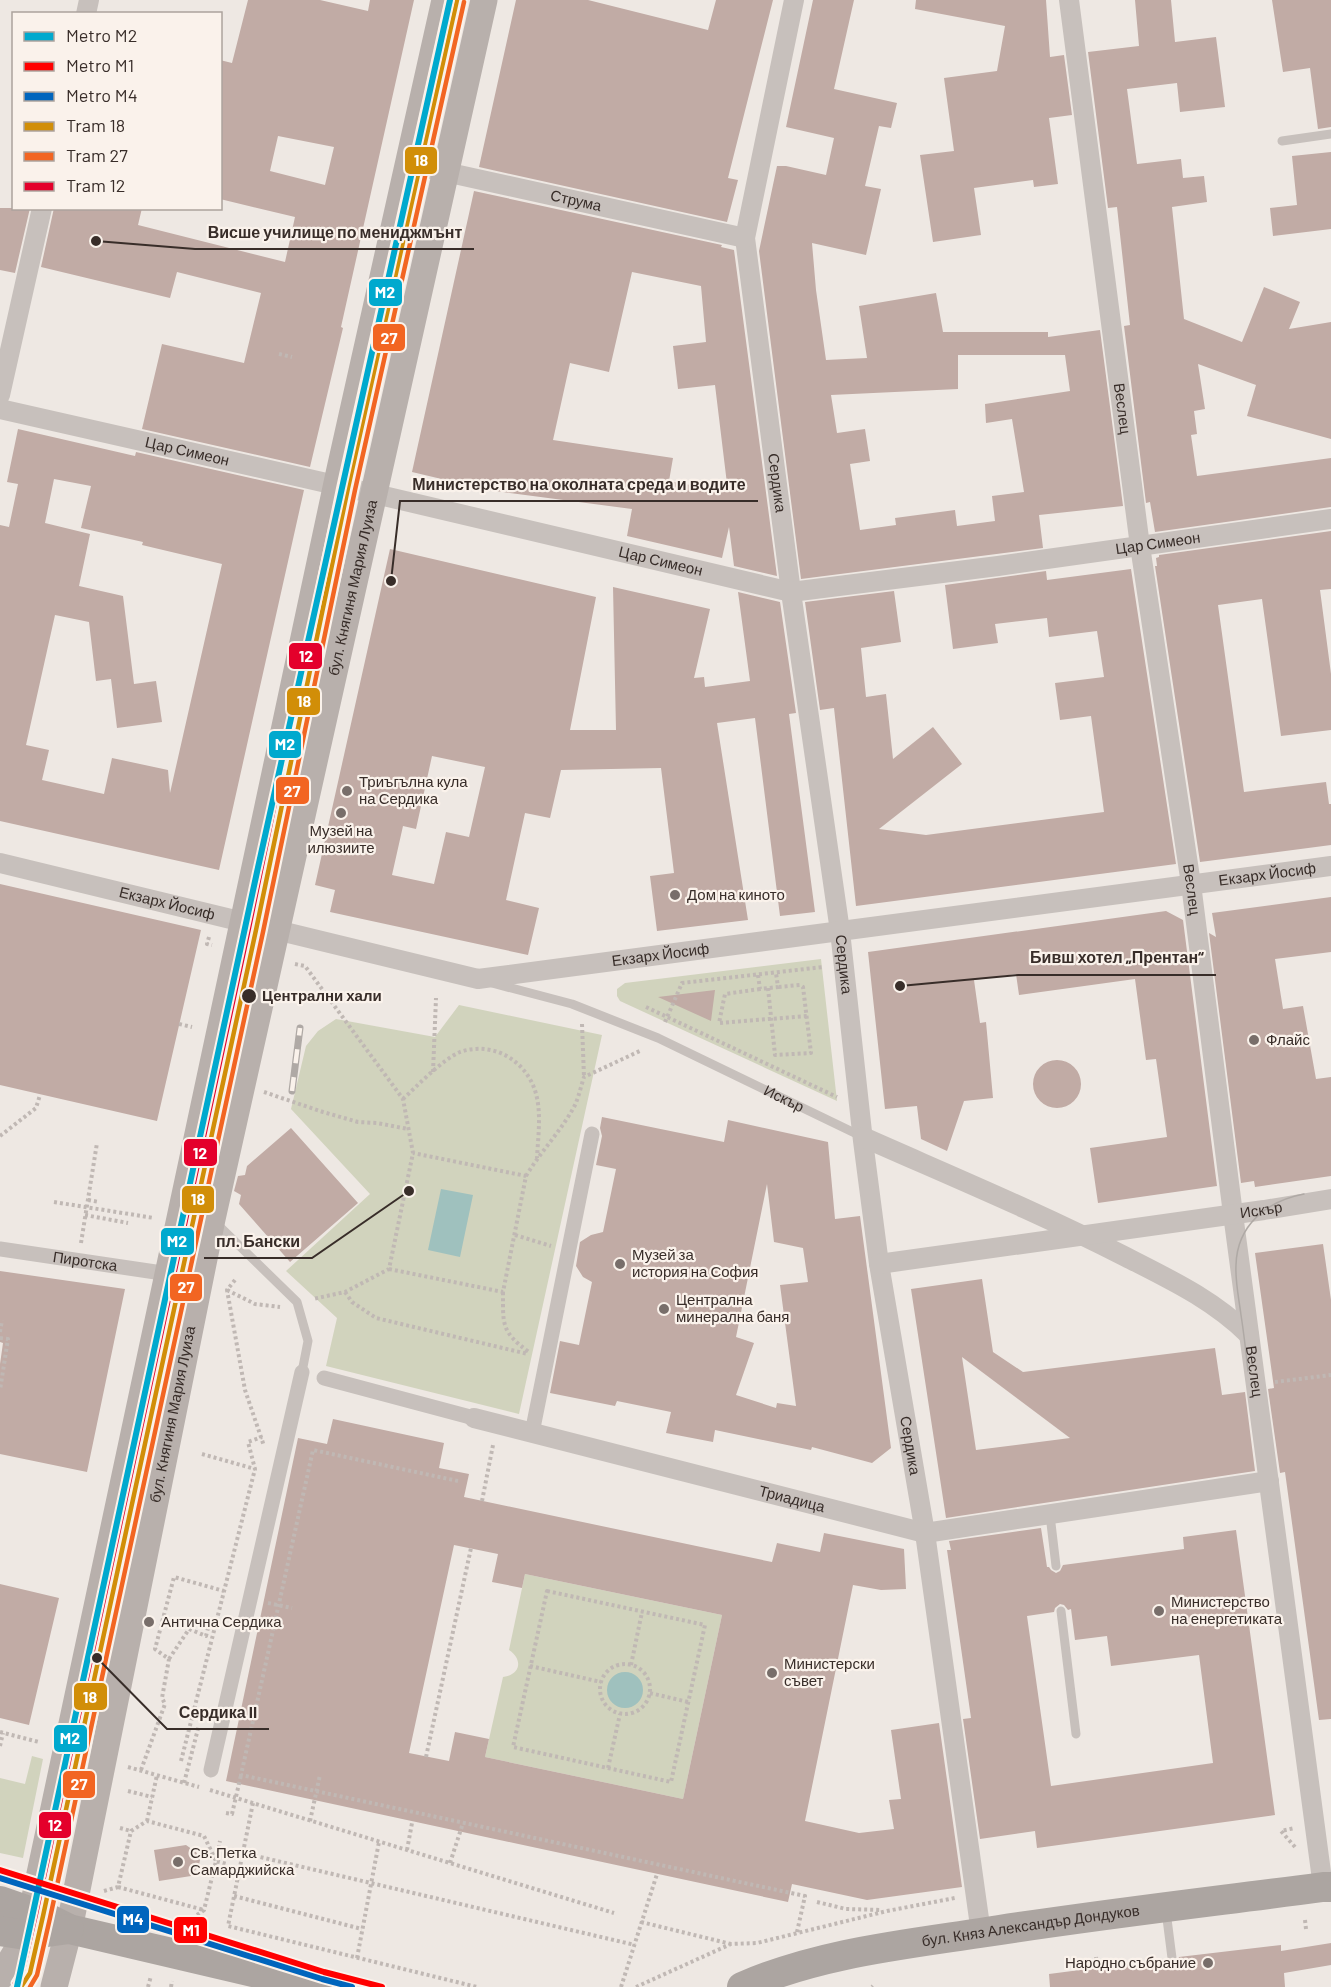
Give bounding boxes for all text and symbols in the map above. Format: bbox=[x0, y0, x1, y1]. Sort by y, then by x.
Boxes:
legend bbox=[12, 12, 222, 210]
text: Metro M2 bbox=[66, 24, 137, 46]
text: Metro M1 bbox=[66, 54, 134, 76]
text: Metro M4 bbox=[66, 84, 138, 106]
text: Tram 18 bbox=[66, 114, 125, 136]
text: Tram 27 bbox=[66, 144, 128, 166]
line badge: 18 bbox=[404, 146, 438, 175]
text: 18 bbox=[414, 150, 428, 169]
text: Tram 12 bbox=[66, 174, 125, 196]
street label: Струма bbox=[549, 185, 604, 214]
callout: Висше училище по мениджмънт bbox=[195, 215, 474, 249]
text: Висше училище по мениджмънт bbox=[208, 222, 463, 241]
line badge: M2 bbox=[368, 278, 403, 307]
text: M2 bbox=[375, 282, 395, 301]
line badge: 27 bbox=[372, 323, 406, 352]
text: 27 bbox=[381, 328, 398, 347]
street label: Веслец bbox=[1111, 382, 1135, 436]
street label: Цар Симеон bbox=[144, 432, 231, 469]
street label: Сердика bbox=[765, 452, 791, 514]
callout: Министерство на околната среда и водите bbox=[400, 467, 758, 501]
text: Министерство на околната среда и водите bbox=[412, 474, 746, 493]
street label: бул. Княгиня Мария Луиза bbox=[324, 497, 380, 677]
street label: Цар Симеон bbox=[1114, 528, 1201, 557]
street label: Цар Симеон bbox=[617, 542, 705, 579]
line badge: 12 bbox=[288, 642, 323, 670]
text: 12 bbox=[299, 646, 313, 665]
line badge: 18 bbox=[286, 687, 321, 716]
text: 18 bbox=[297, 691, 311, 710]
line badge: M2 bbox=[268, 730, 302, 759]
text: M2 bbox=[275, 734, 295, 753]
place label: Триъгълна кула на Сердика bbox=[359, 772, 468, 807]
line badge: 27 bbox=[275, 776, 310, 805]
text: 27 bbox=[284, 781, 301, 800]
marker: Триъгълна кула на Сердика bbox=[340, 784, 354, 798]
marker: Музей на илюзиите bbox=[334, 806, 348, 820]
place label: Музей на илюзиите bbox=[307, 821, 375, 856]
street label: Екзарх Йосиф bbox=[1217, 858, 1317, 889]
street label: Веслец bbox=[1180, 863, 1205, 917]
street label: Екзарх Йосиф bbox=[118, 882, 217, 923]
place label: Дом на киното bbox=[687, 885, 785, 903]
marker: Дом на киното bbox=[668, 888, 682, 902]
street label: Сердика bbox=[832, 934, 857, 995]
street label: Екзарх Йосиф bbox=[611, 938, 710, 969]
callout: Бивш хотел „Прентан“ bbox=[1018, 941, 1216, 975]
text: Бивш хотел „Прентан“ bbox=[1030, 947, 1204, 966]
place label: Централни хали bbox=[262, 986, 382, 1004]
marker: Централни хали bbox=[240, 987, 258, 1005]
place label: Флайс bbox=[1266, 1030, 1310, 1048]
marker: Флайс bbox=[1247, 1033, 1261, 1047]
street label: Искър bbox=[761, 1081, 807, 1115]
line badge: 12 bbox=[183, 1138, 218, 1167]
text: 12 bbox=[193, 1143, 207, 1162]
line badge: 18 bbox=[181, 1185, 215, 1214]
text: 18 bbox=[191, 1189, 205, 1208]
street label: Искър bbox=[1239, 1197, 1284, 1221]
callout: пл. Бански bbox=[204, 1224, 312, 1258]
line badge: M2 bbox=[160, 1227, 195, 1256]
text: M2 bbox=[167, 1231, 187, 1250]
text: пл. Бански bbox=[216, 1231, 300, 1250]
place label: Музей за история на София bbox=[632, 1245, 758, 1280]
street label: Пиротска bbox=[52, 1247, 119, 1274]
marker: Музей за история на София bbox=[613, 1257, 627, 1271]
line badge: 27 bbox=[169, 1273, 203, 1302]
text: 27 bbox=[178, 1277, 195, 1296]
place label: Централна минерална баня bbox=[676, 1290, 789, 1325]
marker: Централна минерална баня bbox=[657, 1302, 671, 1316]
street label: бул. Княгиня Мария Луиза bbox=[145, 1323, 198, 1504]
street label: Веслец bbox=[1243, 1345, 1267, 1399]
street label: Сердика bbox=[897, 1415, 925, 1477]
street label: Триадица bbox=[757, 1481, 828, 1515]
place label: Министерство на енергетиката bbox=[1171, 1592, 1283, 1627]
marker: Министерство на енергетиката bbox=[1152, 1604, 1166, 1618]
place label: Антична Сердика bbox=[161, 1612, 282, 1630]
marker: Антична Сердика bbox=[142, 1615, 156, 1629]
place label: Министерски съвет bbox=[784, 1654, 875, 1689]
marker: Министерски съвет bbox=[765, 1666, 779, 1680]
line badge: 18 bbox=[73, 1682, 108, 1711]
text: 18 bbox=[83, 1687, 97, 1706]
callout: Сердика II bbox=[167, 1695, 269, 1729]
text: Сердика II bbox=[179, 1702, 257, 1721]
line badge: M2 bbox=[53, 1724, 88, 1753]
text: M2 bbox=[60, 1728, 80, 1747]
line badge: 27 bbox=[62, 1770, 96, 1799]
text: 27 bbox=[71, 1774, 88, 1793]
line badge: 12 bbox=[38, 1811, 72, 1839]
text: 12 bbox=[48, 1815, 62, 1834]
place label: Св. Петка Самарджийска bbox=[190, 1843, 295, 1878]
marker: Св. Петка Самарджийска bbox=[171, 1855, 185, 1869]
street label: бул. Княз Александър Дондуков bbox=[920, 1901, 1141, 1949]
line badge: M4 bbox=[116, 1905, 150, 1934]
text: M4 bbox=[122, 1909, 144, 1928]
line badge: M1 bbox=[173, 1916, 208, 1944]
text: M1 bbox=[182, 1920, 200, 1939]
place label: Народно събрание bbox=[1065, 1953, 1196, 1971]
marker: Народно събрание bbox=[1201, 1956, 1215, 1970]

